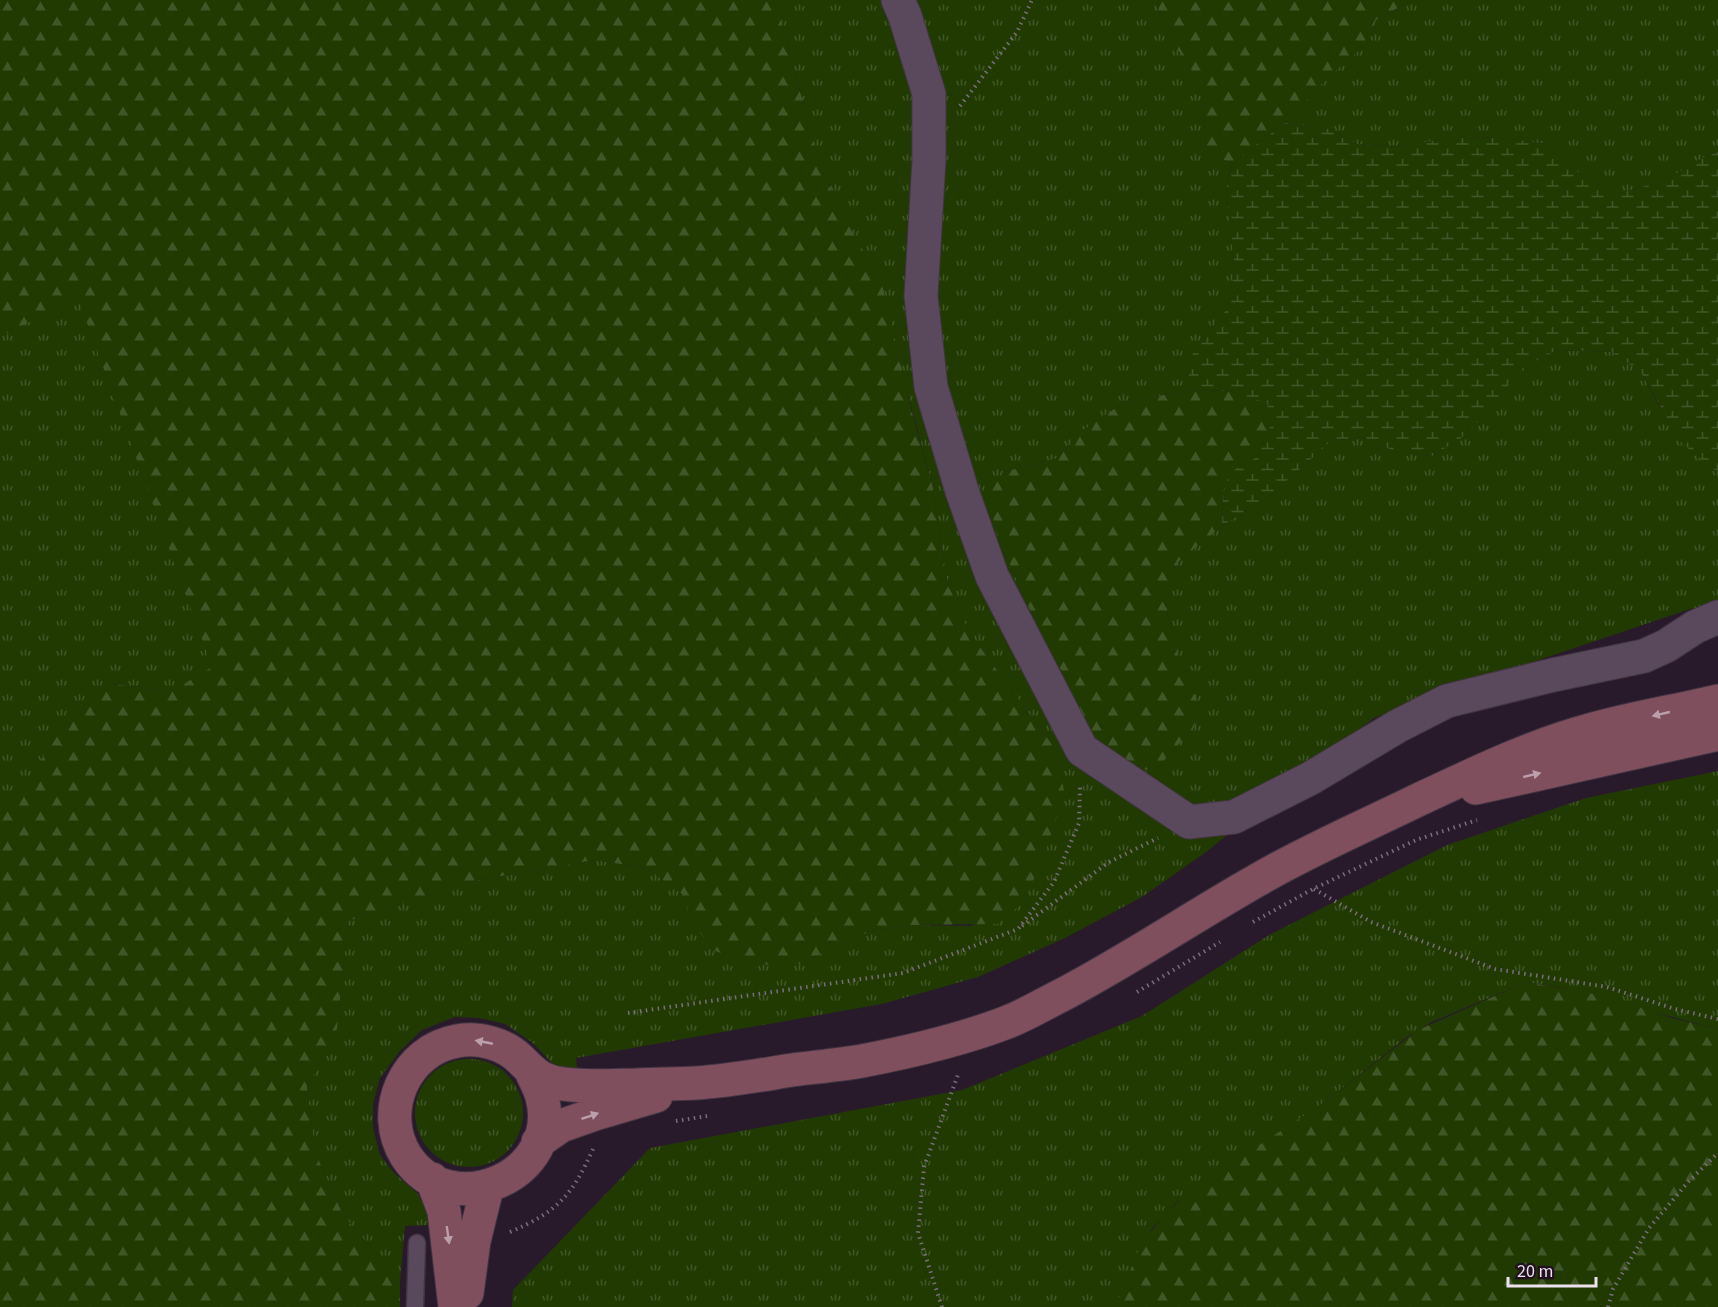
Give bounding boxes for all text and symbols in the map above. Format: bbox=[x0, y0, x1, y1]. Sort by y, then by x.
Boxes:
one-way arrow bbox=[1651, 710, 1670, 719]
one-way arrow bbox=[1522, 770, 1541, 779]
one-way arrow bbox=[475, 1037, 494, 1046]
one-way arrow bbox=[581, 1110, 599, 1120]
one-way arrow bbox=[443, 1225, 452, 1244]
scale bar bbox=[1508, 1250, 1596, 1288]
text: 20 m bbox=[1517, 1259, 1553, 1284]

